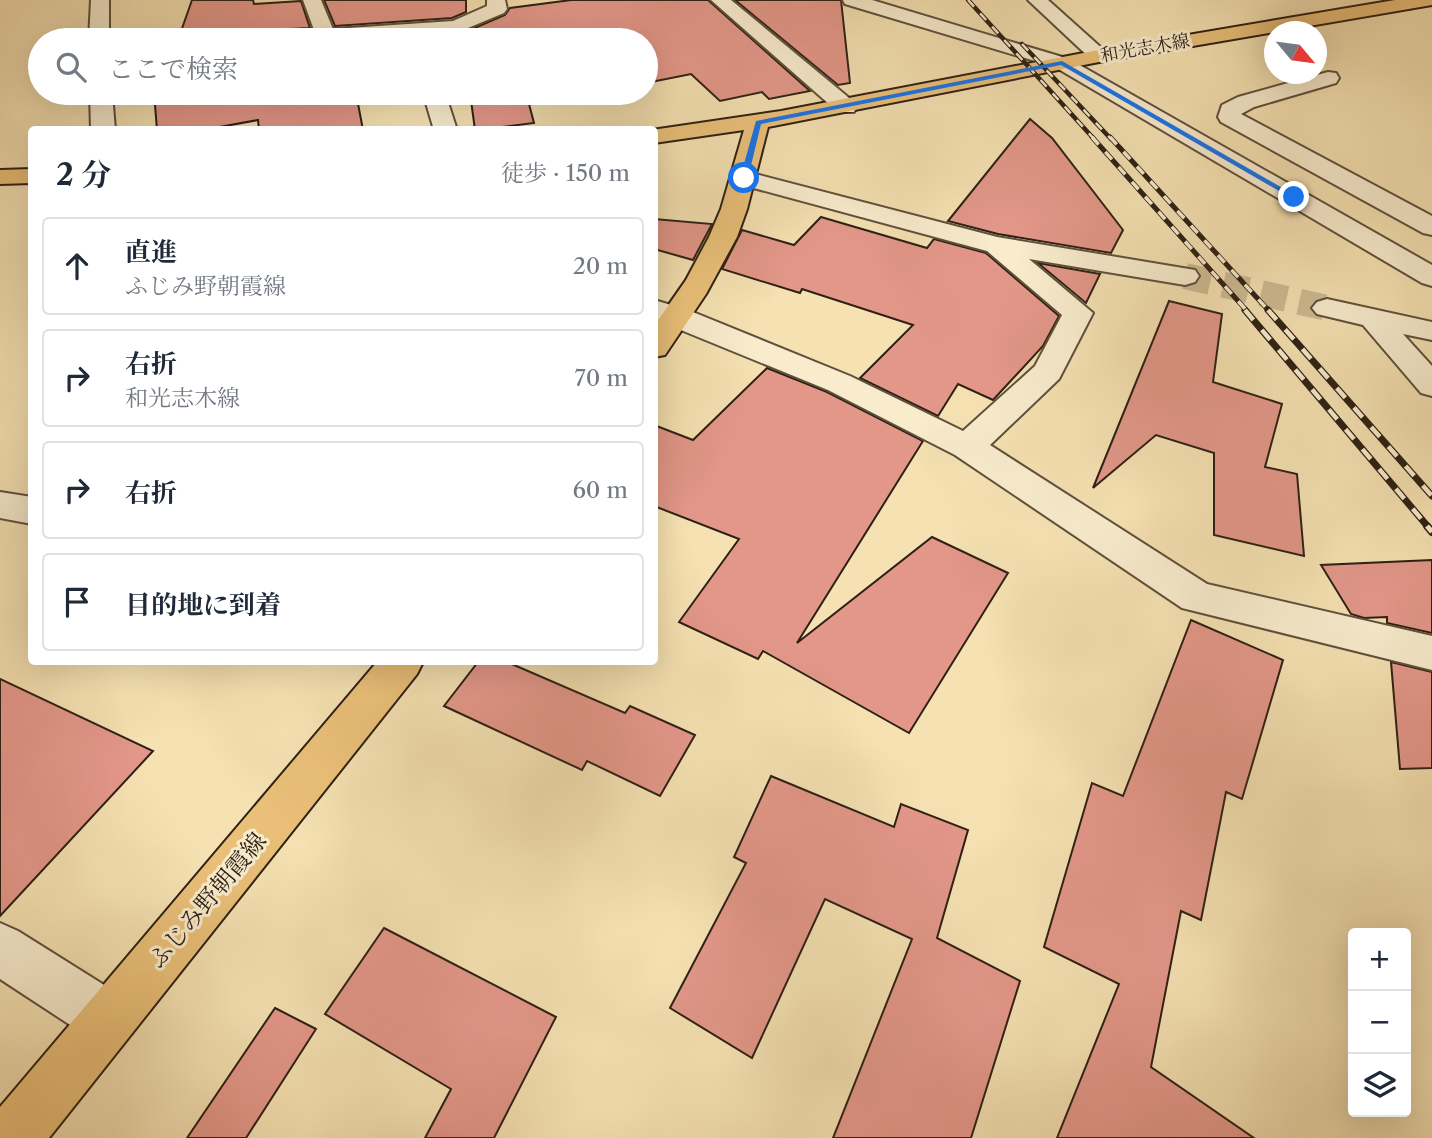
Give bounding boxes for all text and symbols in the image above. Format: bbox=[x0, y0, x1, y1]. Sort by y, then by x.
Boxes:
north arrow bbox=[1264, 21, 1327, 84]
search box bbox=[28, 28, 658, 105]
street label: 和光志木線 bbox=[1099, 29, 1191, 67]
icon: search bbox=[52, 48, 90, 86]
text: ここで検索 bbox=[108, 53, 238, 85]
text: 2 分 bbox=[56, 156, 111, 193]
text: 徒歩 · 150 m bbox=[501, 159, 630, 187]
route start bbox=[728, 162, 759, 193]
route end bbox=[1278, 181, 1309, 212]
text: 直進 bbox=[125, 236, 177, 268]
icon: ahead bbox=[58, 247, 96, 285]
text: 20 m bbox=[573, 252, 628, 280]
text: ふじみ野朝霞線 bbox=[125, 272, 286, 300]
text: 右折 bbox=[125, 348, 177, 380]
icon: right bbox=[58, 359, 96, 397]
text: 70 m bbox=[575, 364, 628, 392]
text: 和光志木線 bbox=[125, 384, 240, 412]
icon: right bbox=[58, 471, 96, 509]
text: 60 m bbox=[572, 476, 628, 504]
text: 右折 bbox=[125, 477, 177, 509]
icon: arrive bbox=[58, 583, 96, 621]
text: 目的地に到着 bbox=[125, 589, 281, 621]
street label: ふじみ野朝霞線 bbox=[142, 826, 272, 974]
map controls bbox=[1348, 928, 1411, 1117]
button: + bbox=[1348, 928, 1411, 991]
button: − bbox=[1348, 991, 1411, 1054]
button: layers bbox=[1348, 1054, 1411, 1117]

